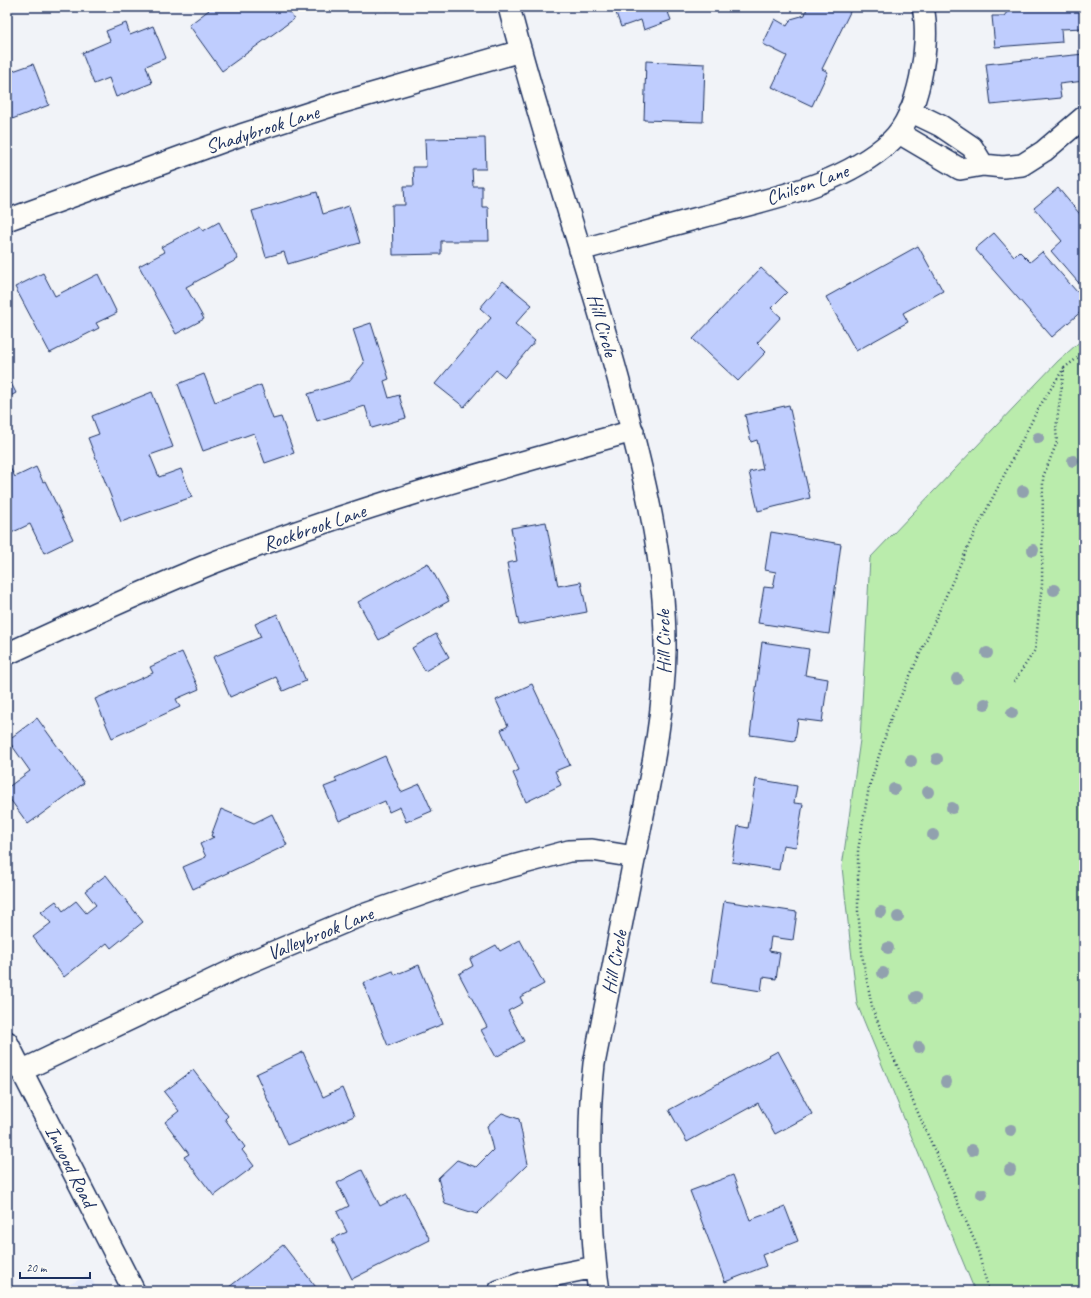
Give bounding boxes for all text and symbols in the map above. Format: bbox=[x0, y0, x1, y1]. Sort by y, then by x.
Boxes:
street label: Shadybrook Lane bbox=[202, 99, 323, 160]
street label: Chilson Lane bbox=[763, 158, 853, 211]
street label: Hill Circle bbox=[582, 291, 624, 361]
street label: Rockbrook Lane bbox=[260, 498, 370, 557]
street label: Hill Circle bbox=[650, 608, 677, 674]
street label: Valleybrook Lane bbox=[264, 900, 378, 966]
street label: Hill Circle bbox=[596, 927, 633, 996]
street label: Inwood Road bbox=[39, 1121, 103, 1214]
scale bar bbox=[20, 1254, 90, 1280]
text: 20 m bbox=[26, 1260, 48, 1276]

